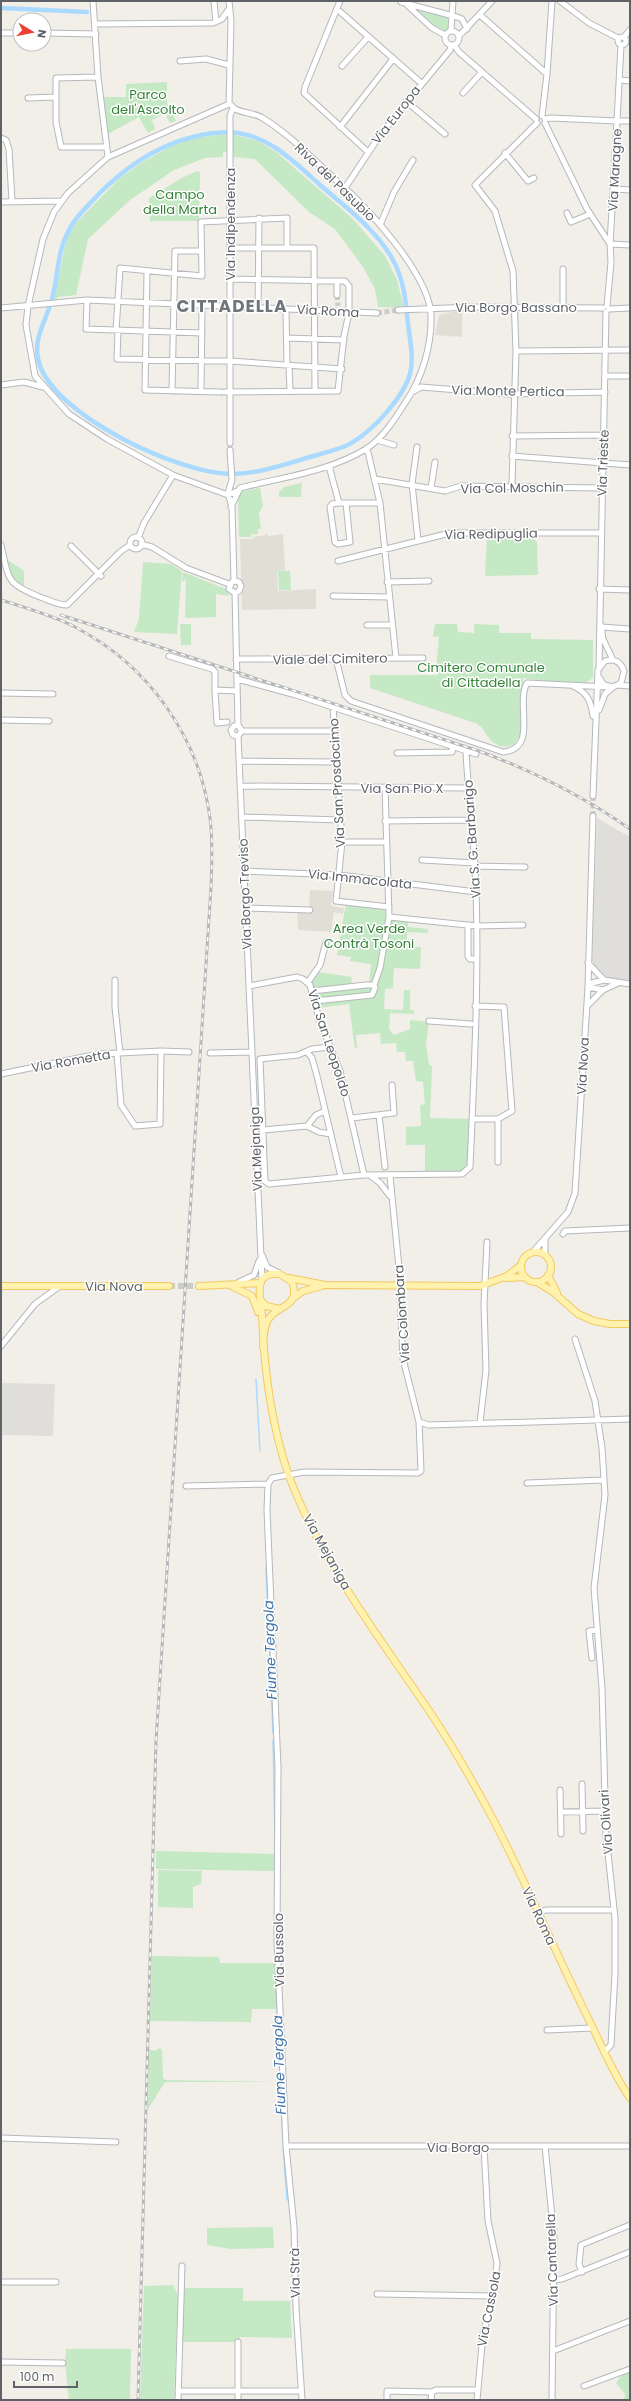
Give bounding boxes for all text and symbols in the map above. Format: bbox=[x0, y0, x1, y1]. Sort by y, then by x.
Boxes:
north arrow bbox=[12, 12, 52, 52]
text: N bbox=[33, 28, 50, 39]
street label: Via Europa bbox=[367, 82, 425, 148]
park label: Parco dell'Ascolto bbox=[111, 85, 185, 119]
street label: Via Maragne bbox=[603, 128, 627, 212]
street label: Riva del Pasubio bbox=[290, 138, 380, 226]
street label: Via Indipendenza bbox=[221, 168, 240, 280]
park label: Campo della Marta bbox=[143, 185, 217, 219]
district label: CITTADELLA bbox=[177, 294, 287, 318]
street label: Via Borgo Bassano bbox=[455, 298, 577, 317]
street label: Via Roma bbox=[296, 300, 360, 322]
street label: Via Monte Pertica bbox=[451, 381, 565, 401]
street label: Via Trieste bbox=[592, 429, 614, 497]
street label: Via Col Moschin bbox=[460, 478, 564, 498]
street label: Via Redipuglia bbox=[444, 524, 538, 544]
street label: Viale del Cimitero bbox=[272, 648, 388, 670]
park label: Cimitero Comunale di Cittadella bbox=[417, 658, 545, 692]
street label: Via San Prosdocimo bbox=[324, 718, 350, 848]
street label: Via San Pio X bbox=[360, 779, 444, 798]
street label: Via S. G. Barbarigo bbox=[458, 779, 486, 899]
street label: Via Borgo Treviso bbox=[234, 838, 256, 950]
street label: Via Immacolata bbox=[307, 864, 413, 894]
park label: Area Verde Contrà Tosoni bbox=[324, 919, 414, 953]
street label: Via San Leopoldo bbox=[303, 987, 355, 1099]
street label: Via Nova bbox=[572, 1037, 594, 1095]
street label: Via Rometta bbox=[30, 1045, 112, 1077]
street label: Via Mejaniga bbox=[245, 1106, 267, 1192]
street label: Via Colombara bbox=[389, 1264, 415, 1364]
street label: Via Nova bbox=[85, 1277, 143, 1296]
street label: Via Mejaniga bbox=[298, 1510, 356, 1594]
water label: Fiume Tergola bbox=[258, 1599, 282, 1700]
street label: Via Olivari bbox=[594, 1789, 618, 1855]
street label: Via Roma bbox=[517, 1884, 561, 1948]
street label: Via Bussolo bbox=[269, 1913, 289, 1987]
water label: Fiume Tergola bbox=[267, 2014, 291, 2115]
street label: Via Borgo bbox=[427, 2138, 489, 2157]
street label: Via Cantarella bbox=[541, 2213, 563, 2307]
street label: Via Strà bbox=[285, 2248, 305, 2298]
street label: Via Cassola bbox=[472, 2269, 506, 2349]
scale bar bbox=[14, 2363, 77, 2389]
text: 100 m bbox=[20, 2368, 54, 2385]

